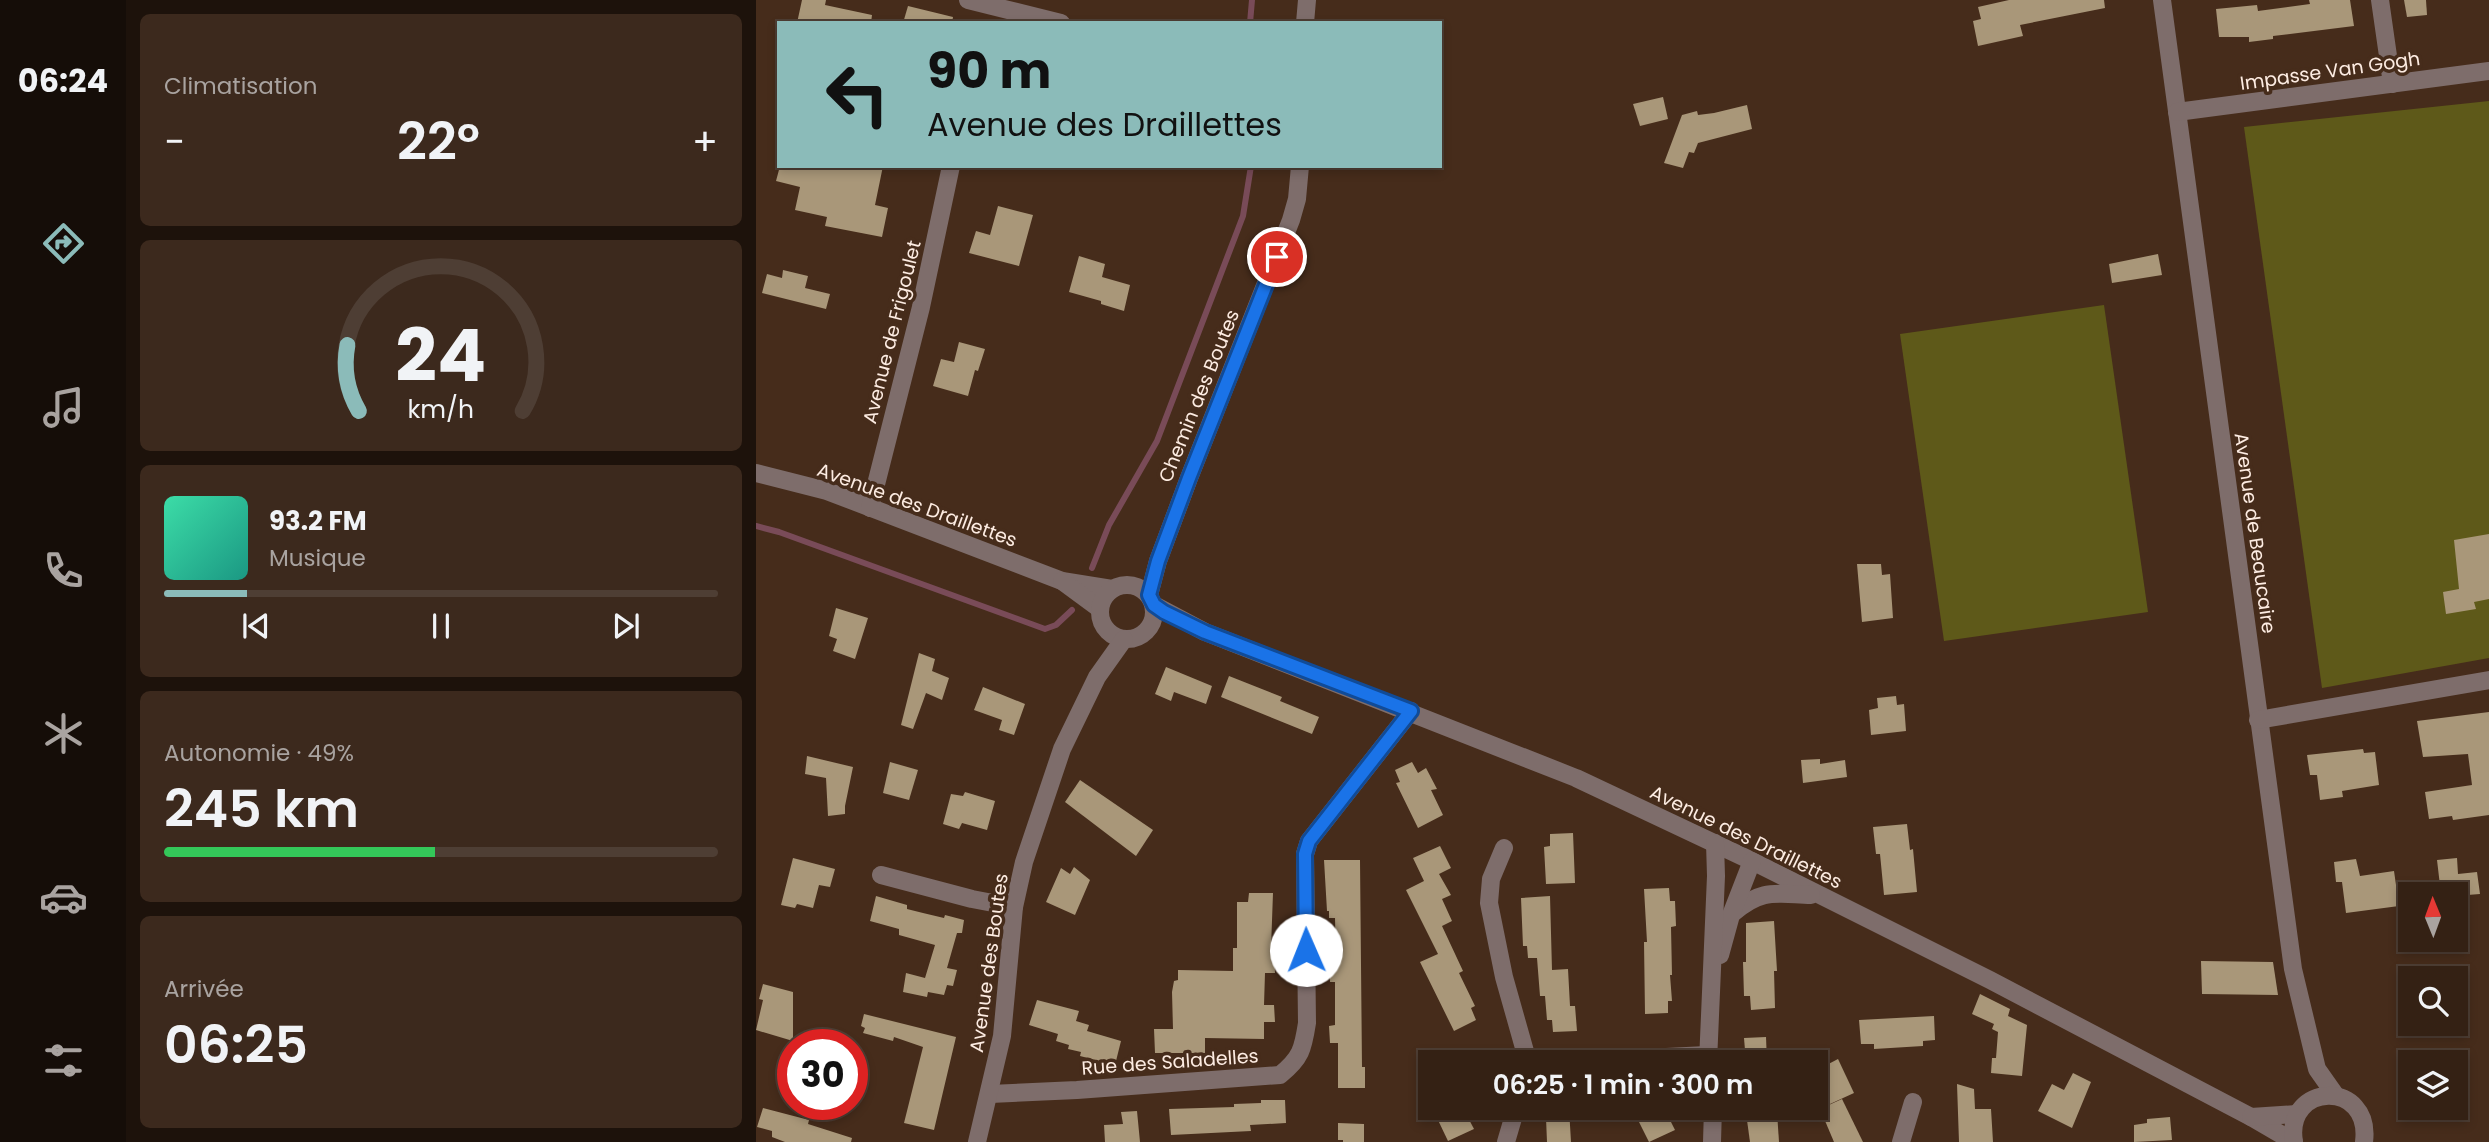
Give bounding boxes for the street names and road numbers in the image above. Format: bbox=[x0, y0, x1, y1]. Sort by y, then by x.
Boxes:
street label: Impasse Van Gogh bbox=[2238, 45, 2422, 97]
street label: Avenue de Frigoulet bbox=[856, 237, 928, 426]
street label: Chemin des Boutes bbox=[1152, 306, 1246, 486]
street label: Avenue de Beaucaire bbox=[2228, 431, 2282, 635]
street label: Avenue des Draillettes bbox=[813, 456, 1021, 554]
street label: Avenue des Draillettes bbox=[1645, 779, 1847, 895]
street label: Avenue des Boutes bbox=[963, 872, 1015, 1054]
street label: Rue des Saladelles bbox=[1081, 1042, 1259, 1082]

